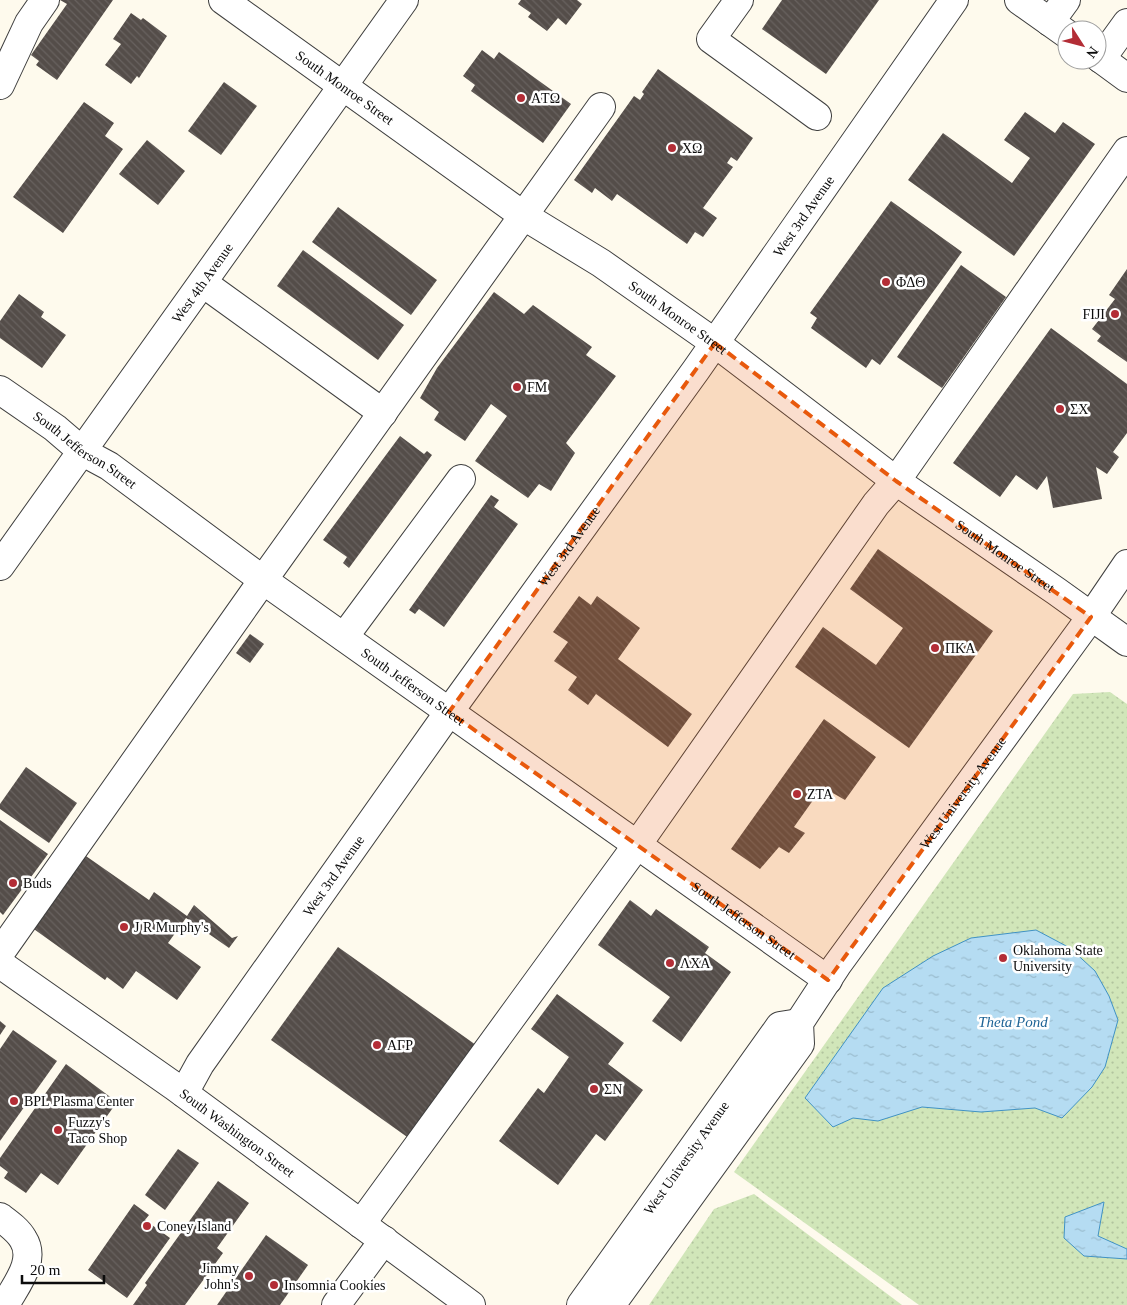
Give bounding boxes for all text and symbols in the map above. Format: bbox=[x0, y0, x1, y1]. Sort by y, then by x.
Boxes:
north arrow bbox=[1057, 20, 1107, 70]
text: N bbox=[1083, 44, 1101, 61]
street label: South Monroe Street bbox=[293, 48, 396, 128]
place label: ΑTΩ bbox=[531, 91, 560, 106]
marker: ΑTΩ bbox=[515, 92, 527, 104]
place label: XΩ bbox=[682, 141, 703, 156]
marker: XΩ bbox=[666, 142, 678, 154]
street label: West 3rd Avenue bbox=[771, 173, 837, 259]
street label: West 4th Avenue bbox=[169, 240, 236, 326]
place label: ΦΔΘ bbox=[896, 275, 925, 290]
marker: ΦΔΘ bbox=[880, 276, 892, 288]
street label: South Monroe Street bbox=[626, 278, 730, 358]
place label: FIJI bbox=[1082, 307, 1105, 322]
marker: FIJI bbox=[1109, 308, 1121, 320]
place label: FM bbox=[527, 380, 548, 395]
marker: FM bbox=[511, 381, 523, 393]
place label: ΣX bbox=[1070, 402, 1088, 417]
marker: ΣX bbox=[1054, 403, 1066, 415]
street label: South Jefferson Street bbox=[30, 408, 139, 492]
street label: West 3rd Avenue bbox=[535, 503, 603, 589]
street label: South Monroe Street bbox=[953, 517, 1057, 596]
place label: ΠΚΑ bbox=[945, 641, 976, 656]
marker: ΠΚΑ bbox=[929, 642, 941, 654]
street label: South Jefferson Street bbox=[358, 645, 468, 729]
street label: West University Avenue bbox=[917, 734, 1009, 852]
place label: ΖΤΑ bbox=[807, 787, 834, 802]
marker: ΖΤΑ bbox=[791, 788, 803, 800]
street label: West 3rd Avenue bbox=[300, 833, 367, 919]
place label: Buds bbox=[23, 876, 52, 891]
marker: Buds bbox=[7, 877, 19, 889]
street label: South Jefferson Street bbox=[689, 879, 798, 963]
place label: J R Murphy's bbox=[134, 920, 209, 935]
marker: J R Murphy's bbox=[118, 921, 130, 933]
place label: Oklahoma State University bbox=[1013, 943, 1103, 974]
marker: Oklahoma State University bbox=[997, 952, 1009, 964]
place label: ΛXA bbox=[680, 956, 711, 971]
marker: ΛXA bbox=[664, 957, 676, 969]
water label: Theta Pond bbox=[978, 1014, 1048, 1030]
place label: AΓP bbox=[387, 1038, 413, 1053]
marker: AΓP bbox=[371, 1039, 383, 1051]
place label: ΣN bbox=[604, 1082, 622, 1097]
marker: ΣN bbox=[588, 1083, 600, 1095]
street label: South Washington Street bbox=[177, 1086, 297, 1180]
place label: BPL Plasma Center bbox=[24, 1094, 134, 1109]
marker: BPL Plasma Center bbox=[8, 1095, 20, 1107]
street label: West University Avenue bbox=[641, 1098, 732, 1217]
place label: Fuzzy's Taco Shop bbox=[68, 1115, 127, 1146]
marker: Fuzzy's Taco Shop bbox=[52, 1124, 64, 1136]
place label: Coney Island bbox=[157, 1219, 231, 1234]
marker: Coney Island bbox=[141, 1220, 153, 1232]
scale bar bbox=[22, 1252, 105, 1284]
place label: Jimmy John's bbox=[201, 1261, 239, 1292]
text: 20 m bbox=[30, 1262, 61, 1278]
marker: Jimmy John's bbox=[243, 1270, 255, 1282]
place label: Insomnia Cookies bbox=[284, 1278, 386, 1293]
marker: Insomnia Cookies bbox=[268, 1279, 280, 1291]

